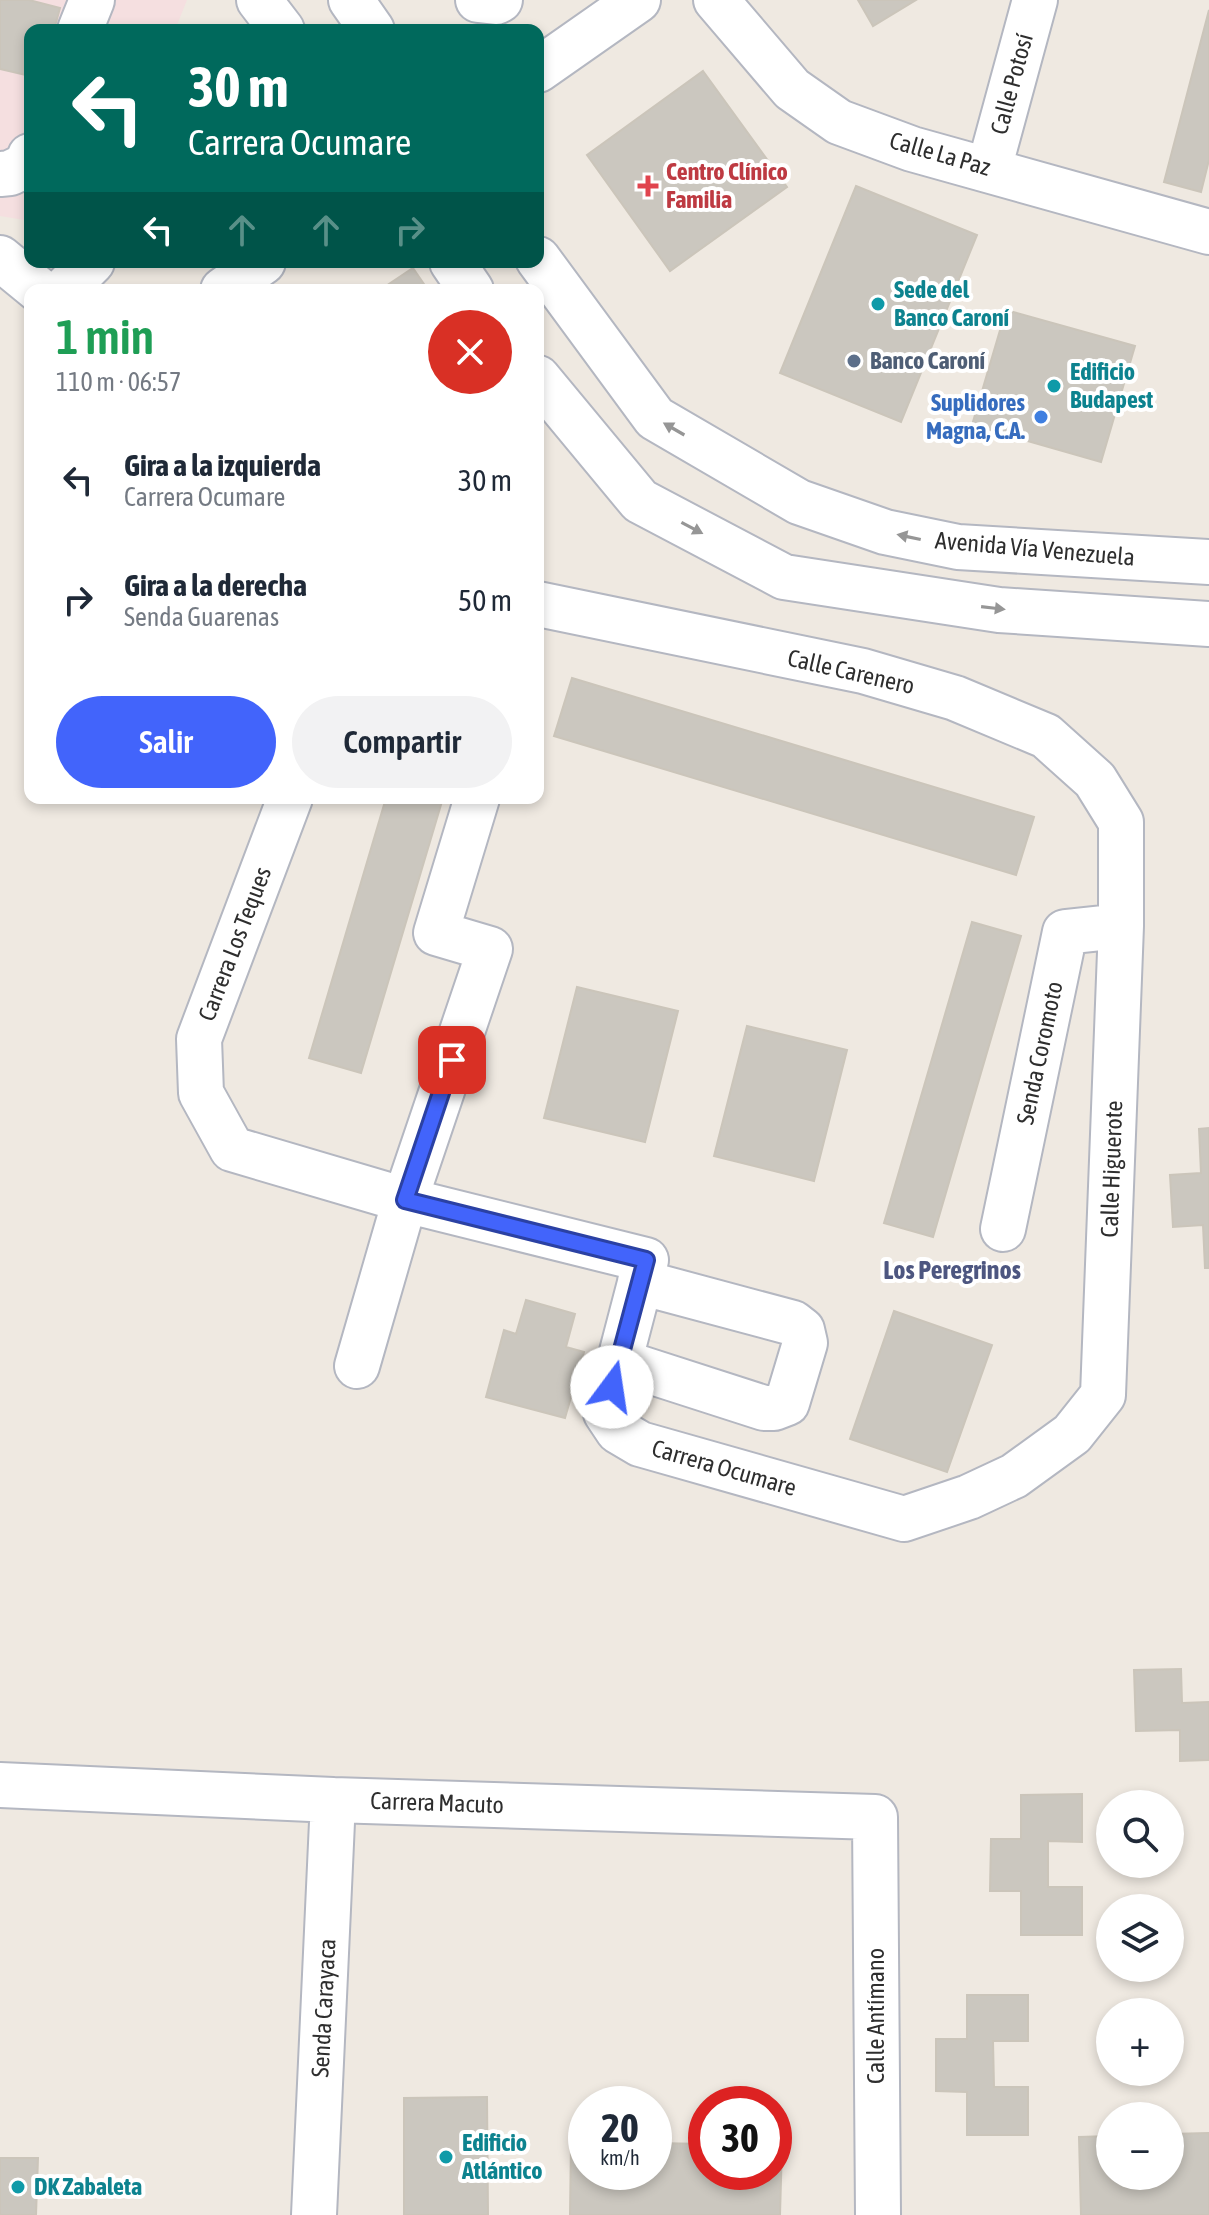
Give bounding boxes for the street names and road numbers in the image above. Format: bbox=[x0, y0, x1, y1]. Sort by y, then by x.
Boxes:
street label: Calle Potosí bbox=[985, 30, 1038, 137]
street label: Calle La Paz bbox=[887, 126, 994, 181]
street label: Avenida Vía Venezuela bbox=[934, 526, 1136, 571]
street label: Calle Carenero bbox=[785, 644, 917, 699]
street label: Carrera Los Teques bbox=[193, 863, 276, 1025]
street label: Senda Coromoto bbox=[1011, 979, 1068, 1127]
street label: Calle Higuerote bbox=[1096, 1100, 1127, 1238]
street label: Carrera Ocumare bbox=[649, 1434, 799, 1501]
street label: Carrera Macuto bbox=[370, 1787, 504, 1818]
street label: Senda Carayaca bbox=[306, 1938, 341, 2078]
street label: Calle Antímano bbox=[862, 1948, 889, 2084]

